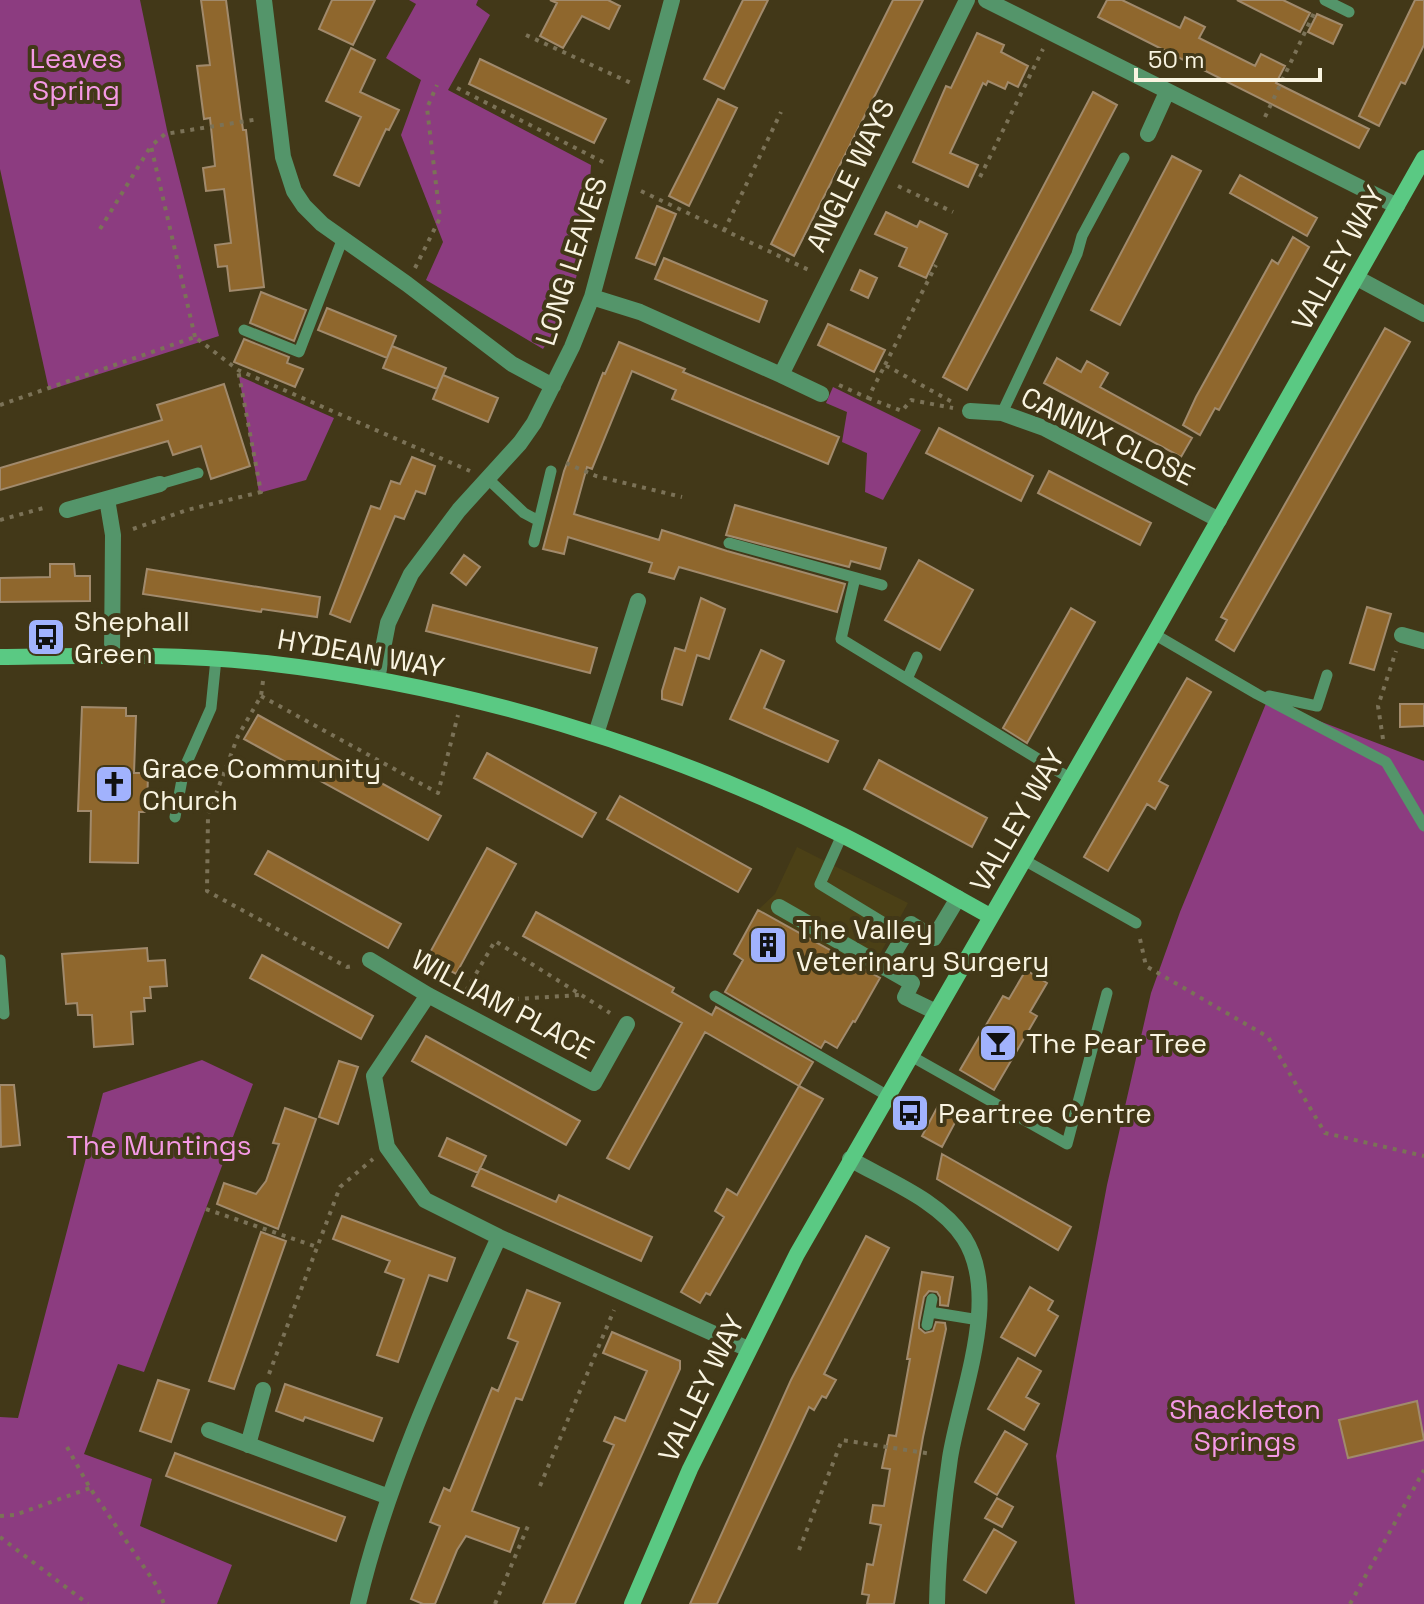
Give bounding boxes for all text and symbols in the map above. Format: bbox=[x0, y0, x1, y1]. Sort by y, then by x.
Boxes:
scale bar bbox=[1136, 32, 1320, 82]
park label: Leaves Spring bbox=[30, 40, 122, 108]
text: 50 m bbox=[1148, 44, 1205, 75]
street label: ANGLE WAYS bbox=[797, 93, 903, 257]
street label: LONG LEAVES bbox=[527, 172, 615, 350]
street label: VALLEY WAY bbox=[1283, 179, 1393, 337]
street label: CANNIX CLOSE bbox=[1015, 378, 1201, 494]
place label: Shephall Green bbox=[74, 603, 190, 671]
bus stop icon: Shephall Green bbox=[25, 616, 67, 658]
street label: HYDEAN WAY bbox=[274, 621, 448, 685]
street label: VALLEY WAY bbox=[961, 742, 1073, 898]
place label: Grace Community Church bbox=[142, 750, 381, 818]
church icon: Grace Community Church bbox=[93, 763, 135, 805]
place label: The Valley Veterinary Surgery bbox=[796, 911, 1049, 979]
building icon: The Valley Veterinary Surgery bbox=[747, 924, 789, 966]
street label: WILLIAM PLACE bbox=[406, 941, 600, 1067]
bar icon: The Pear Tree bbox=[977, 1022, 1019, 1064]
place label: The Pear Tree bbox=[1026, 1025, 1207, 1061]
bus stop icon: Peartree Centre bbox=[889, 1092, 931, 1134]
place label: Peartree Centre bbox=[938, 1095, 1152, 1131]
park label: The Muntings bbox=[66, 1127, 252, 1163]
street label: VALLEY WAY bbox=[650, 1308, 752, 1468]
park label: Shackleton Springs bbox=[1169, 1391, 1321, 1459]

